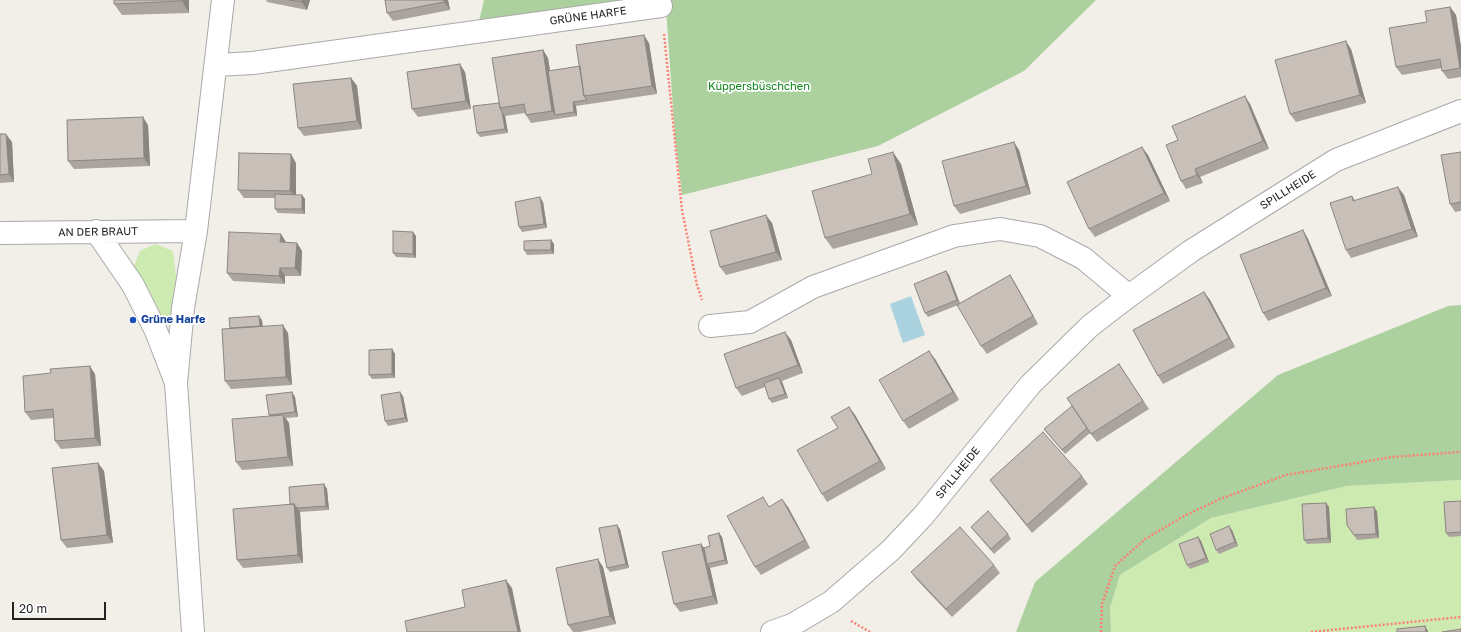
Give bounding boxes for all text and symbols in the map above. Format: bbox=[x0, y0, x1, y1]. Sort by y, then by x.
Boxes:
street label: GRÜNE HARFE bbox=[549, 4, 627, 28]
park label: Küppersbüschchen bbox=[708, 80, 810, 94]
street label: SPILLHEIDE bbox=[1258, 168, 1318, 212]
street label: AN DER BRAUT bbox=[58, 225, 138, 239]
place label: Grüne Harfe bbox=[141, 313, 206, 327]
marker: Grüne Harfe bbox=[128, 315, 138, 325]
street label: SPILLHEIDE bbox=[933, 444, 983, 502]
scale bar bbox=[14, 594, 108, 620]
text: 20 m bbox=[19, 601, 47, 616]

